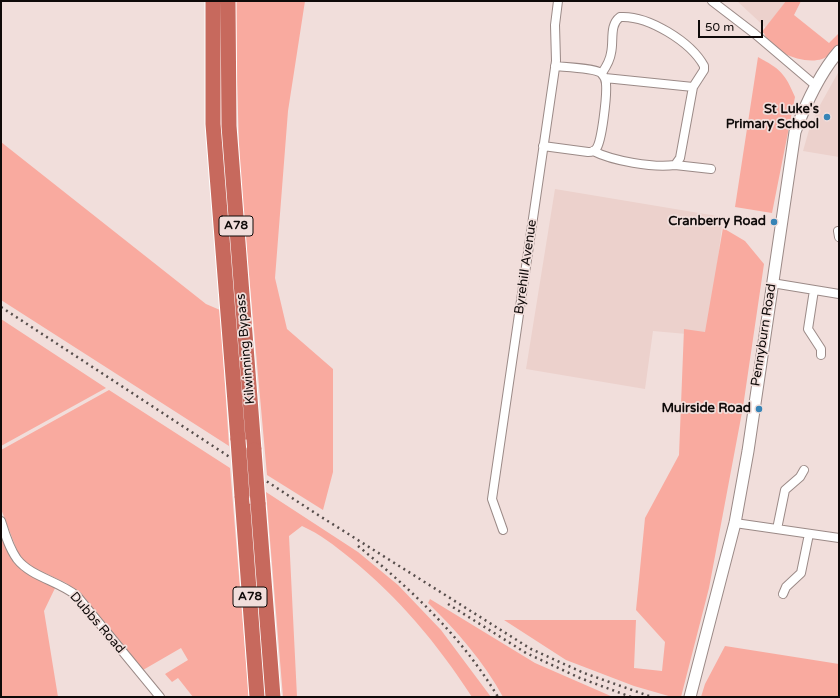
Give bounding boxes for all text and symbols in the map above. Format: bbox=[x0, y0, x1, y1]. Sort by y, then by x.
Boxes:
scale bar bbox=[700, 12, 765, 38]
text: 50 m bbox=[705, 20, 734, 34]
place label: St Luke's Primary School bbox=[726, 102, 819, 133]
marker: St Luke's Primary School bbox=[822, 112, 832, 122]
place label: Cranberry Road bbox=[668, 214, 766, 230]
road number: A78 bbox=[219, 216, 253, 236]
marker: Cranberry Road bbox=[769, 217, 779, 227]
street label: Byrehill Avenue bbox=[512, 219, 540, 315]
street label: Pennyburn Road bbox=[748, 283, 780, 387]
street label: Kilwinning Bypass bbox=[233, 293, 259, 405]
place label: Muirside Road bbox=[661, 401, 751, 417]
marker: Muirside Road bbox=[754, 404, 764, 414]
road number: A78 bbox=[233, 587, 267, 607]
street label: Dubbs Road bbox=[66, 589, 128, 657]

